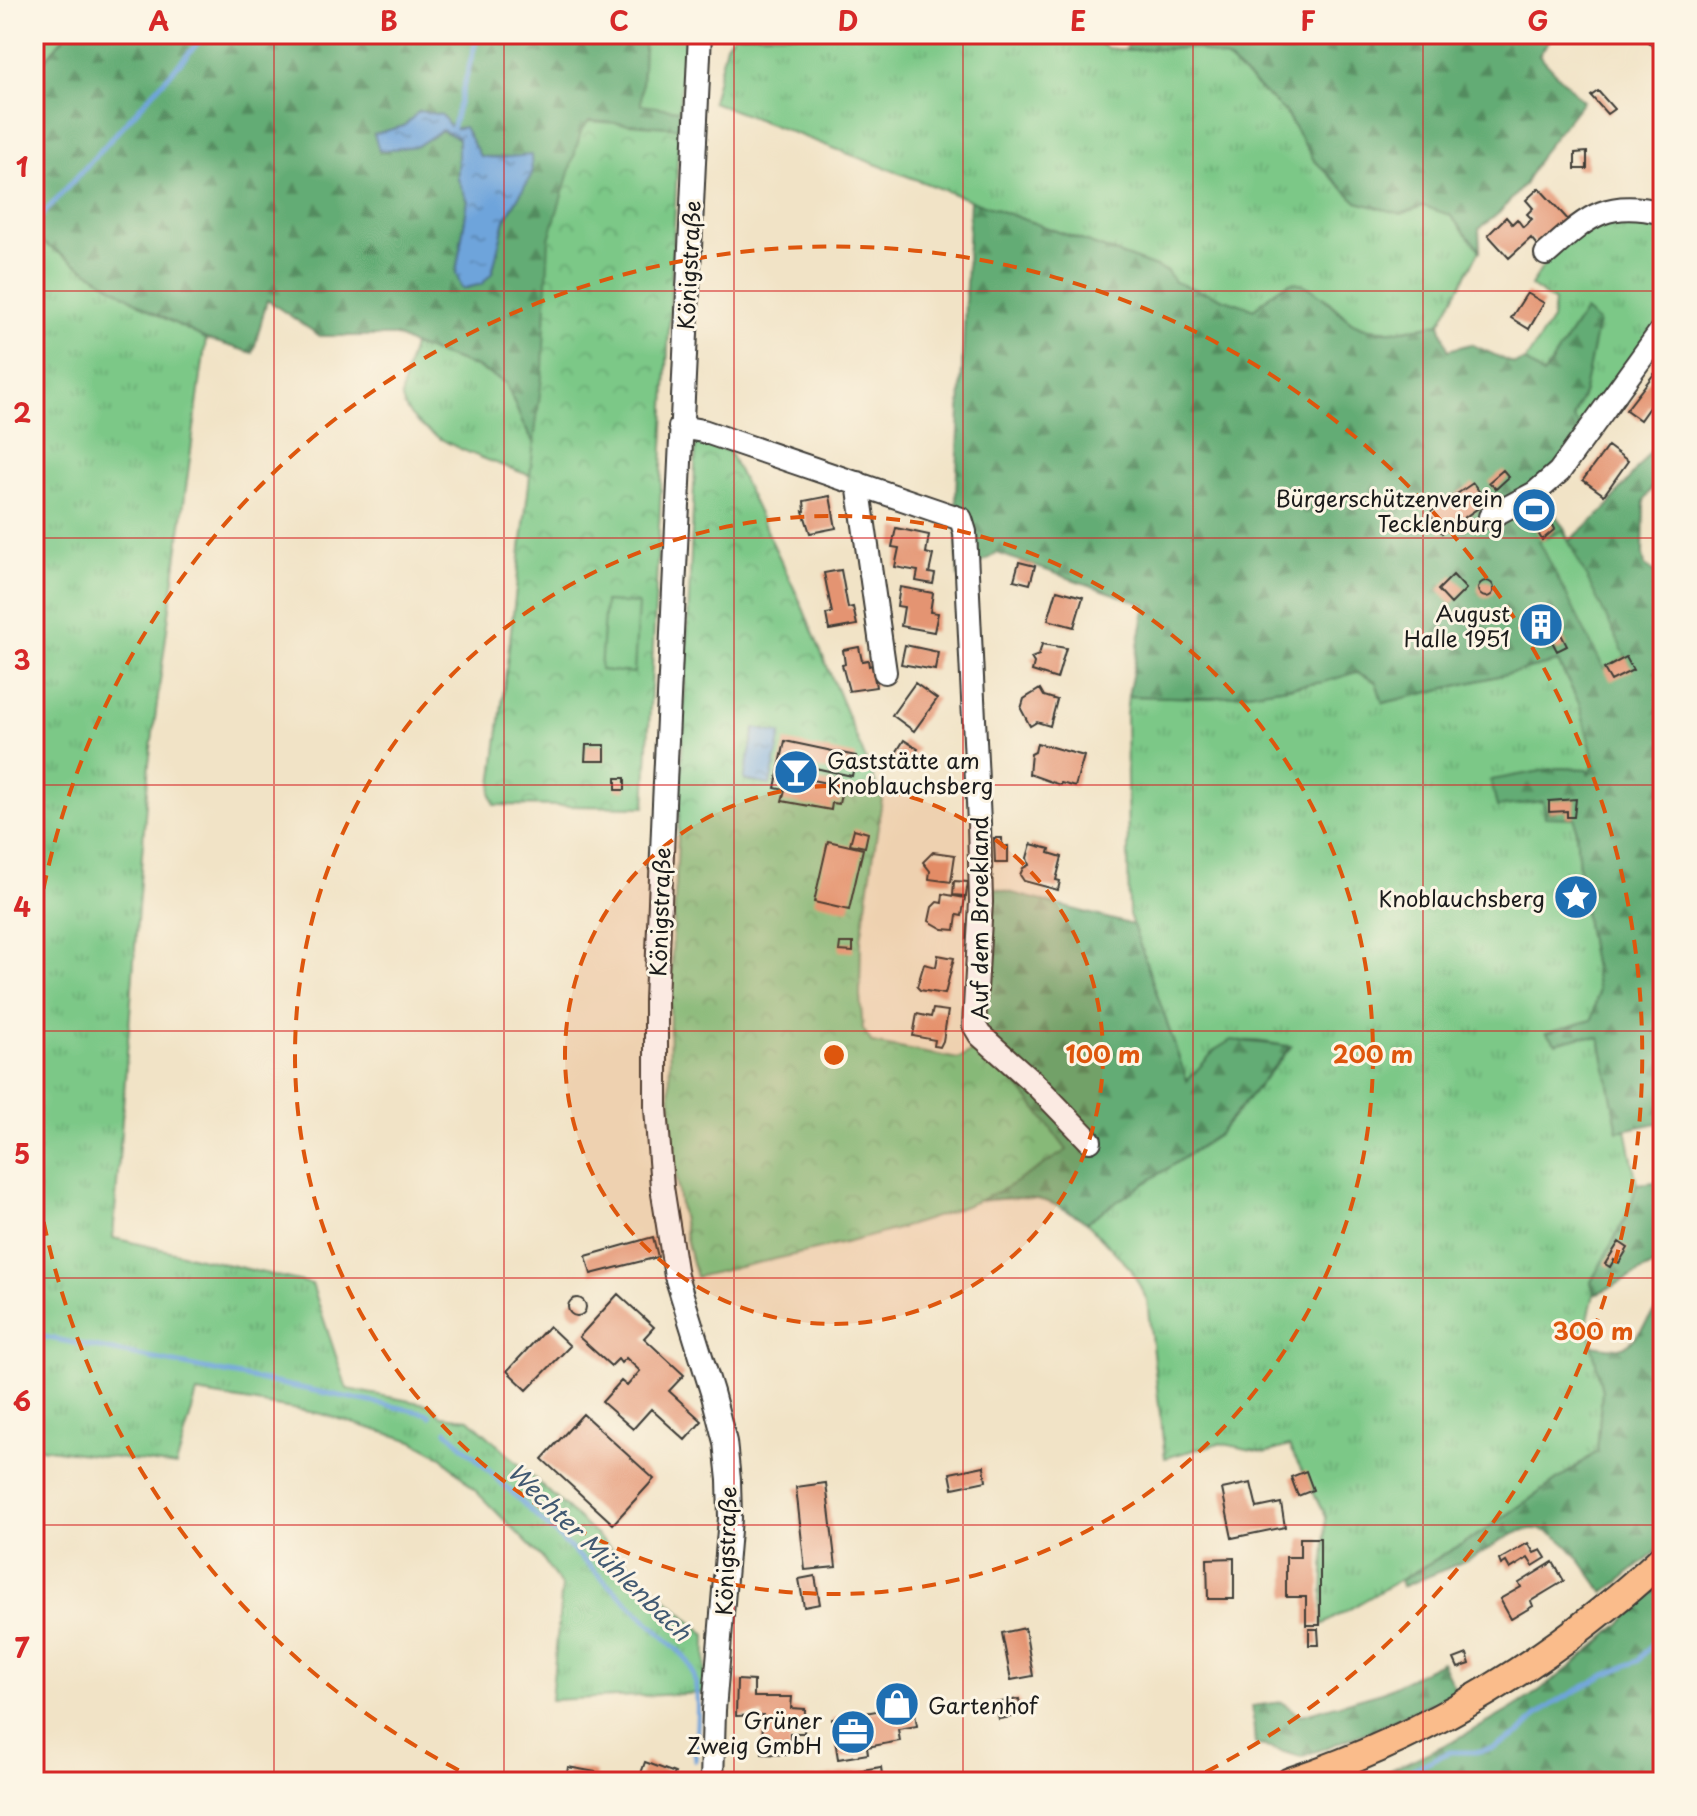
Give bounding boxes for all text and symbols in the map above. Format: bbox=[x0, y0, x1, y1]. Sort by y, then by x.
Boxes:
text: A bbox=[149, 1, 169, 40]
text: B bbox=[380, 1, 398, 40]
text: C bbox=[609, 1, 629, 40]
text: D bbox=[838, 1, 858, 40]
text: E bbox=[1070, 1, 1086, 40]
text: F bbox=[1300, 1, 1316, 40]
text: G bbox=[1527, 1, 1549, 40]
text: 1 bbox=[16, 147, 28, 186]
street label: Königstraße bbox=[668, 200, 708, 330]
text: 2 bbox=[13, 393, 31, 432]
place label: Bürgerschützenverein Tecklenburg bbox=[1276, 481, 1503, 539]
sports icon: Bürgerschützenverein Tecklenburg bbox=[1510, 486, 1558, 534]
place label: August Halle 1951 bbox=[1404, 596, 1510, 654]
building icon: August Halle 1951 bbox=[1517, 601, 1565, 649]
text: 3 bbox=[13, 640, 31, 679]
place label: Gaststätte am Knoblauchsberg bbox=[827, 743, 993, 801]
bar icon: Gaststätte am Knoblauchsberg bbox=[772, 748, 820, 796]
street label: Auf dem Broekland bbox=[962, 816, 995, 1020]
street label: Königstraße bbox=[640, 847, 678, 977]
place icon: Knoblauchsberg bbox=[1552, 873, 1600, 921]
place label: Knoblauchsberg bbox=[1379, 881, 1545, 914]
text: 4 bbox=[13, 887, 31, 926]
text: 100 m bbox=[1066, 1035, 1140, 1071]
text: 200 m bbox=[1333, 1035, 1413, 1071]
centre of rings bbox=[820, 1041, 848, 1069]
text: 5 bbox=[14, 1134, 30, 1173]
text: 300 m bbox=[1552, 1312, 1634, 1348]
text: 6 bbox=[13, 1381, 31, 1420]
water label: Wechter Mühlenbach bbox=[500, 1454, 701, 1649]
street label: Königstraße bbox=[706, 1486, 744, 1616]
text: 7 bbox=[15, 1628, 30, 1667]
shop icon: Gartenhof bbox=[873, 1680, 921, 1728]
place label: Gartenhof bbox=[928, 1688, 1039, 1721]
place label: Grüner Zweig GmbH bbox=[686, 1703, 823, 1761]
office icon: Grüner Zweig GmbH bbox=[829, 1708, 877, 1756]

